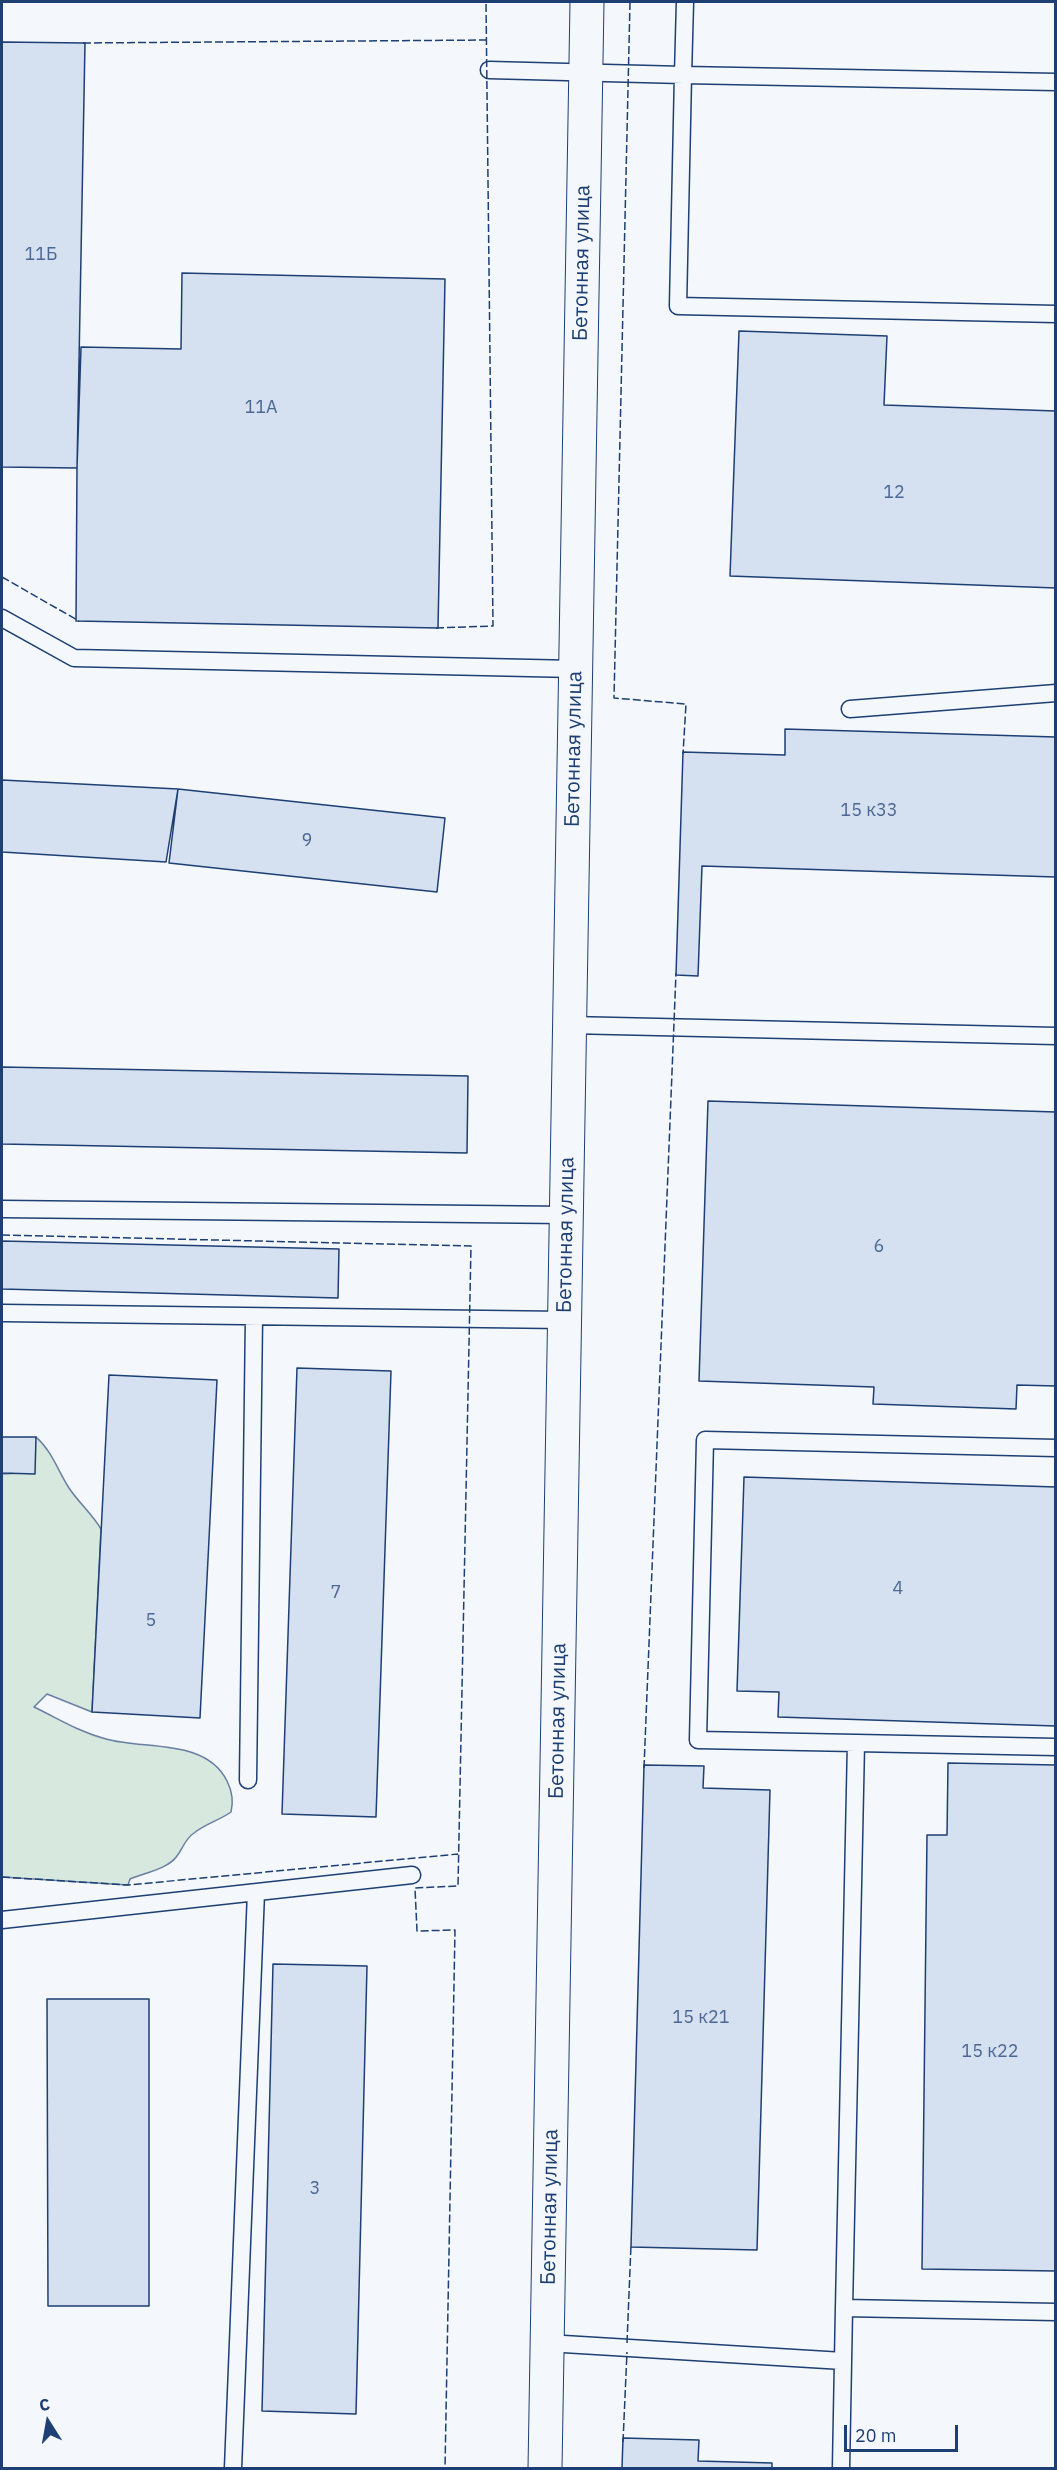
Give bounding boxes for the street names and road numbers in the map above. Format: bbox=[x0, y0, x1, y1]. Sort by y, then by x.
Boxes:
street label: Бетонная улица bbox=[568, 185, 596, 341]
street label: Бетонная улица bbox=[560, 671, 588, 827]
street label: Бетонная улица bbox=[552, 1157, 580, 1313]
street label: Бетонная улица bbox=[544, 1643, 572, 1799]
street label: Бетонная улица bbox=[536, 2129, 564, 2285]

